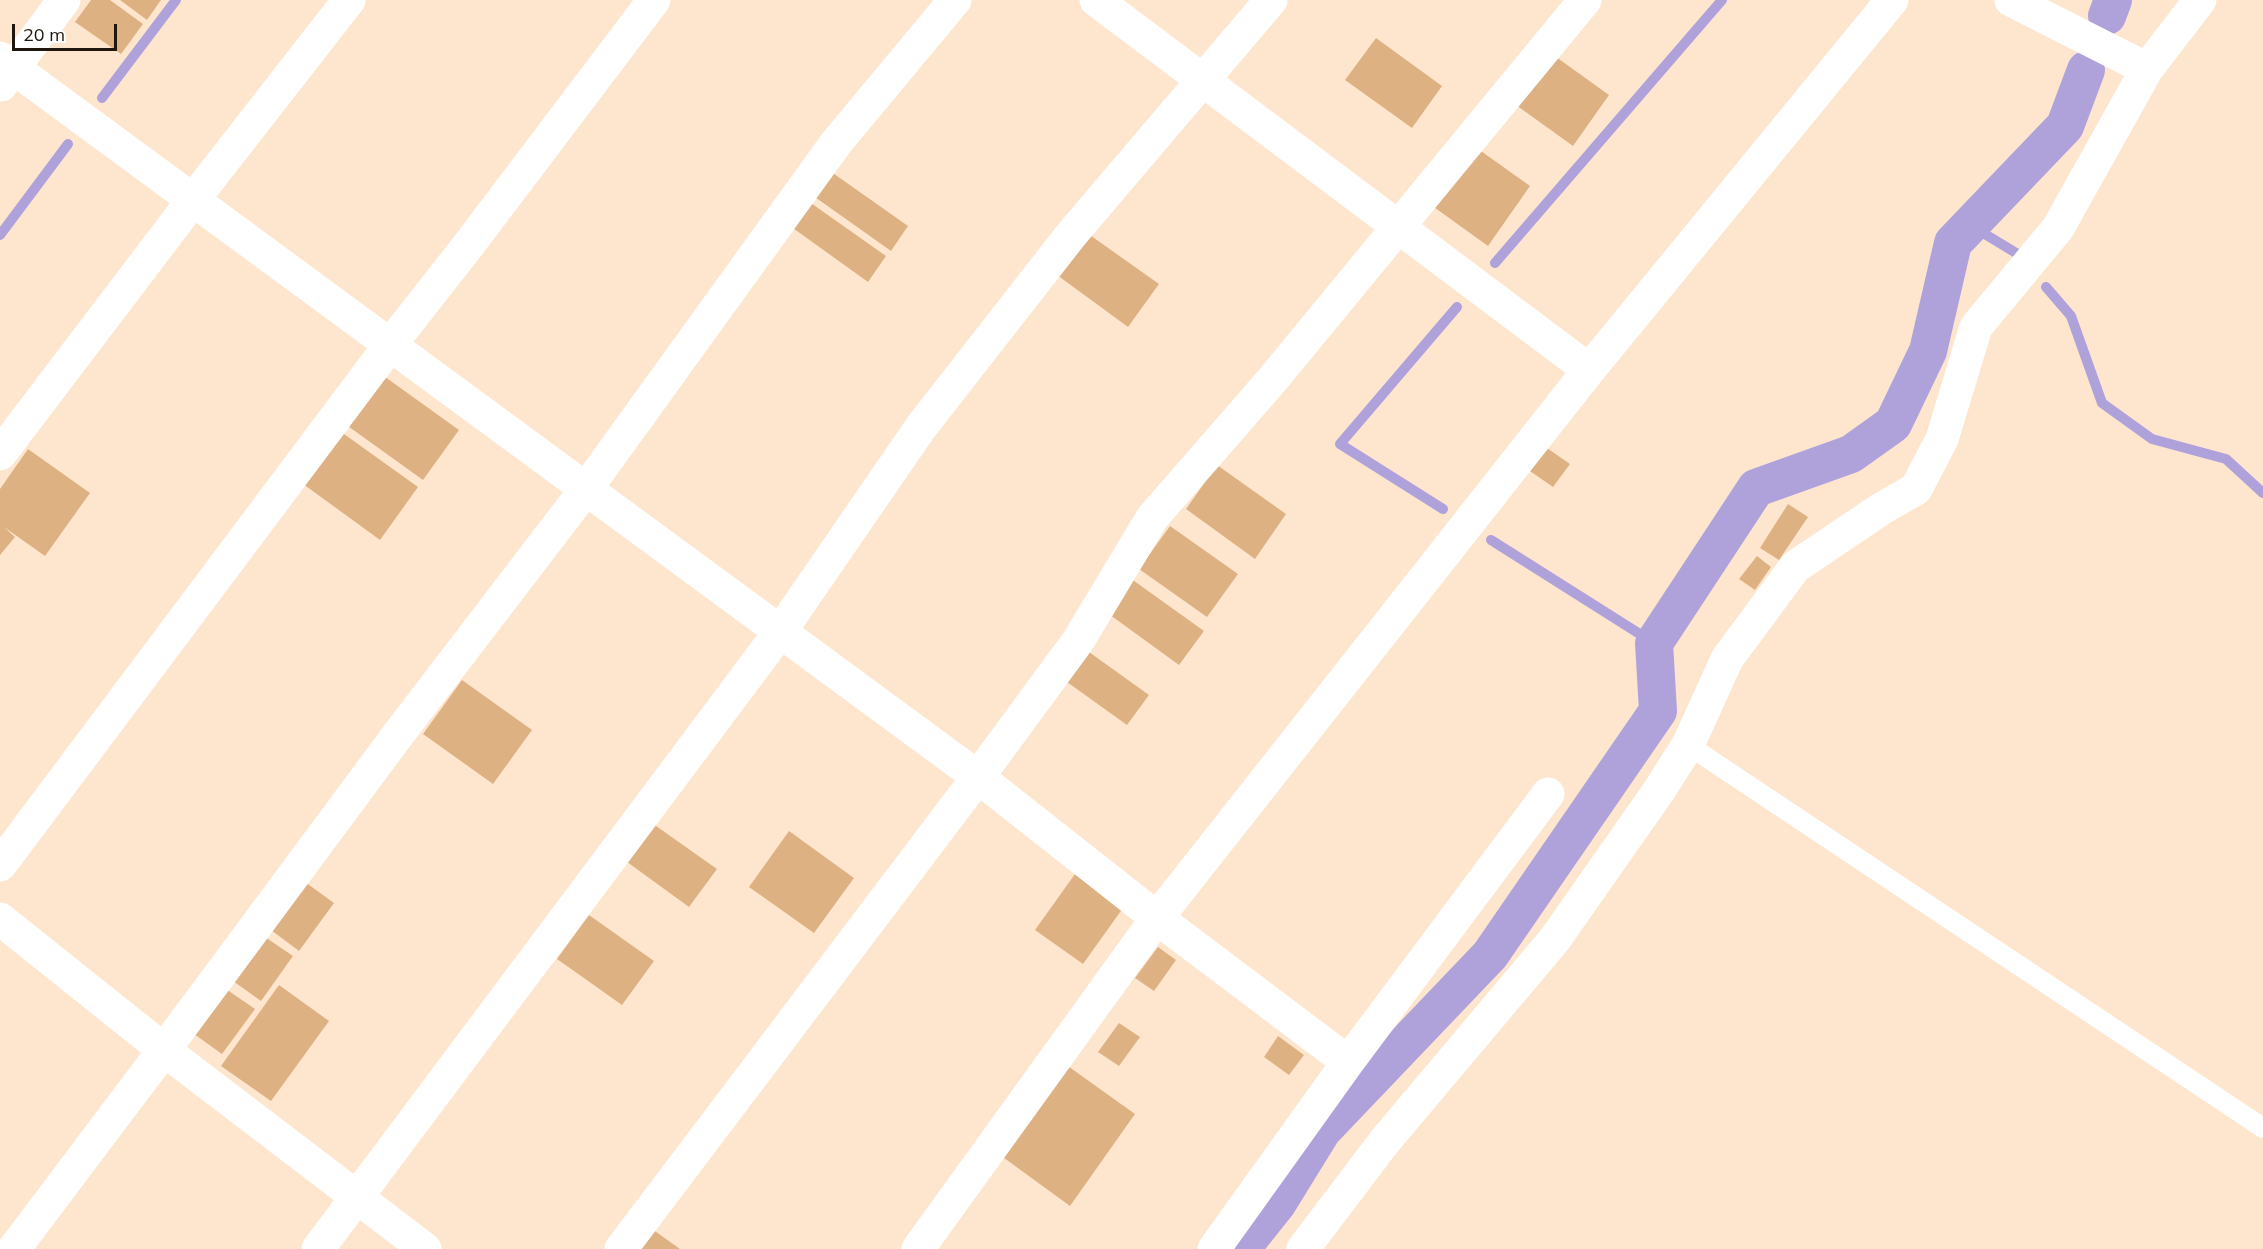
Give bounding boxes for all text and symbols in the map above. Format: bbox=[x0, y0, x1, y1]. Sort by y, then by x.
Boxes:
scale bar bbox=[15, 12, 120, 50]
text: 20 m bbox=[23, 23, 65, 46]

